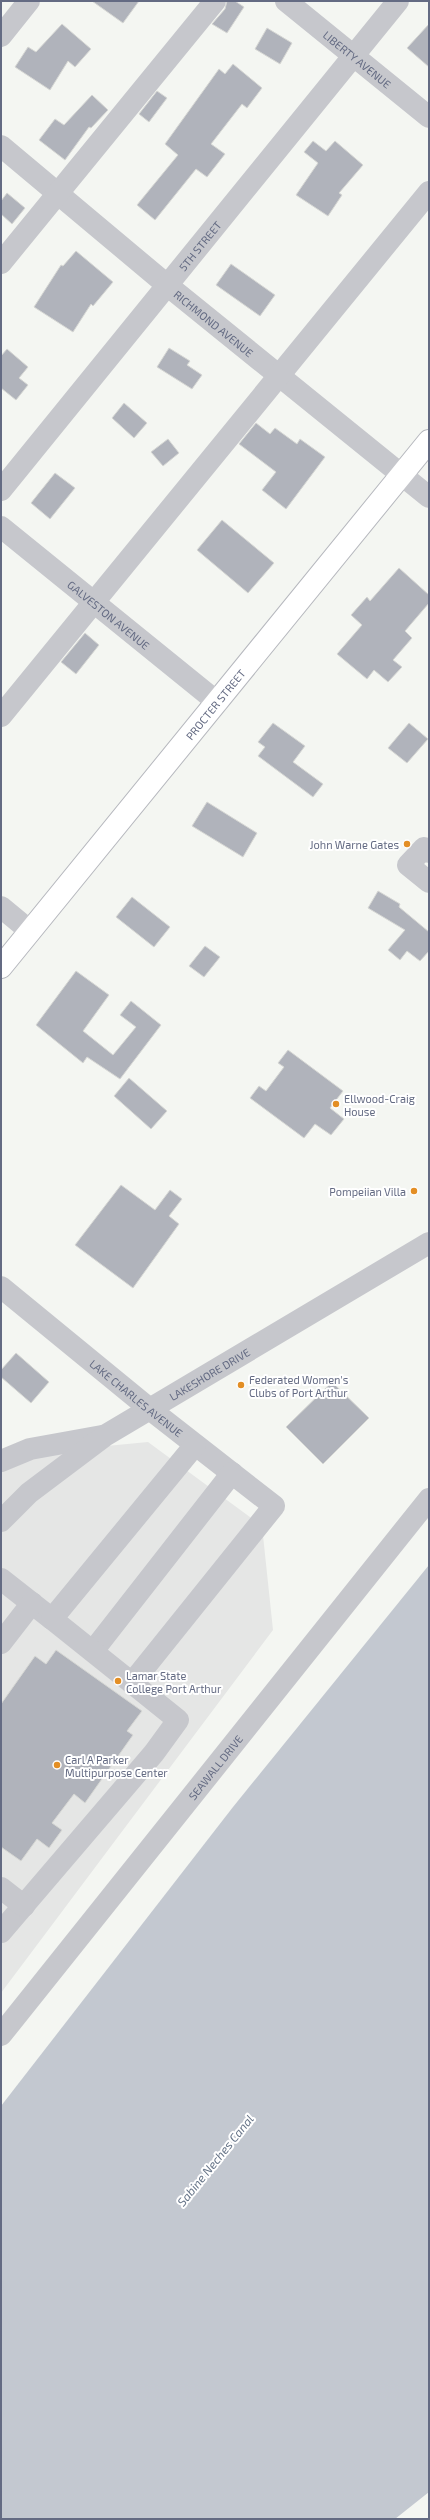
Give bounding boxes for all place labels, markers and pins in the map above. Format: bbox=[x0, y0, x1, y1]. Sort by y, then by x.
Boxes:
place label: John Warne Gates bbox=[310, 838, 399, 851]
marker: John Warne Gates bbox=[402, 839, 412, 849]
place label: Ellwood-Craig House bbox=[344, 1092, 415, 1118]
marker: Ellwood-Craig House bbox=[331, 1099, 341, 1109]
place label: Pompeiian Villa bbox=[329, 1185, 406, 1198]
marker: Pompeiian Villa bbox=[409, 1186, 419, 1196]
place label: Federated Women's Clubs of Port Arthur bbox=[249, 1373, 349, 1399]
marker: Federated Women's Clubs of Port Arthur bbox=[236, 1380, 246, 1390]
place label: Lamar State College Port Arthur bbox=[126, 1669, 222, 1695]
marker: Lamar State College Port Arthur bbox=[113, 1676, 123, 1686]
place label: Carl A Parker Multipurpose Center bbox=[65, 1753, 168, 1779]
marker: Carl A Parker Multipurpose Center bbox=[52, 1760, 62, 1770]

